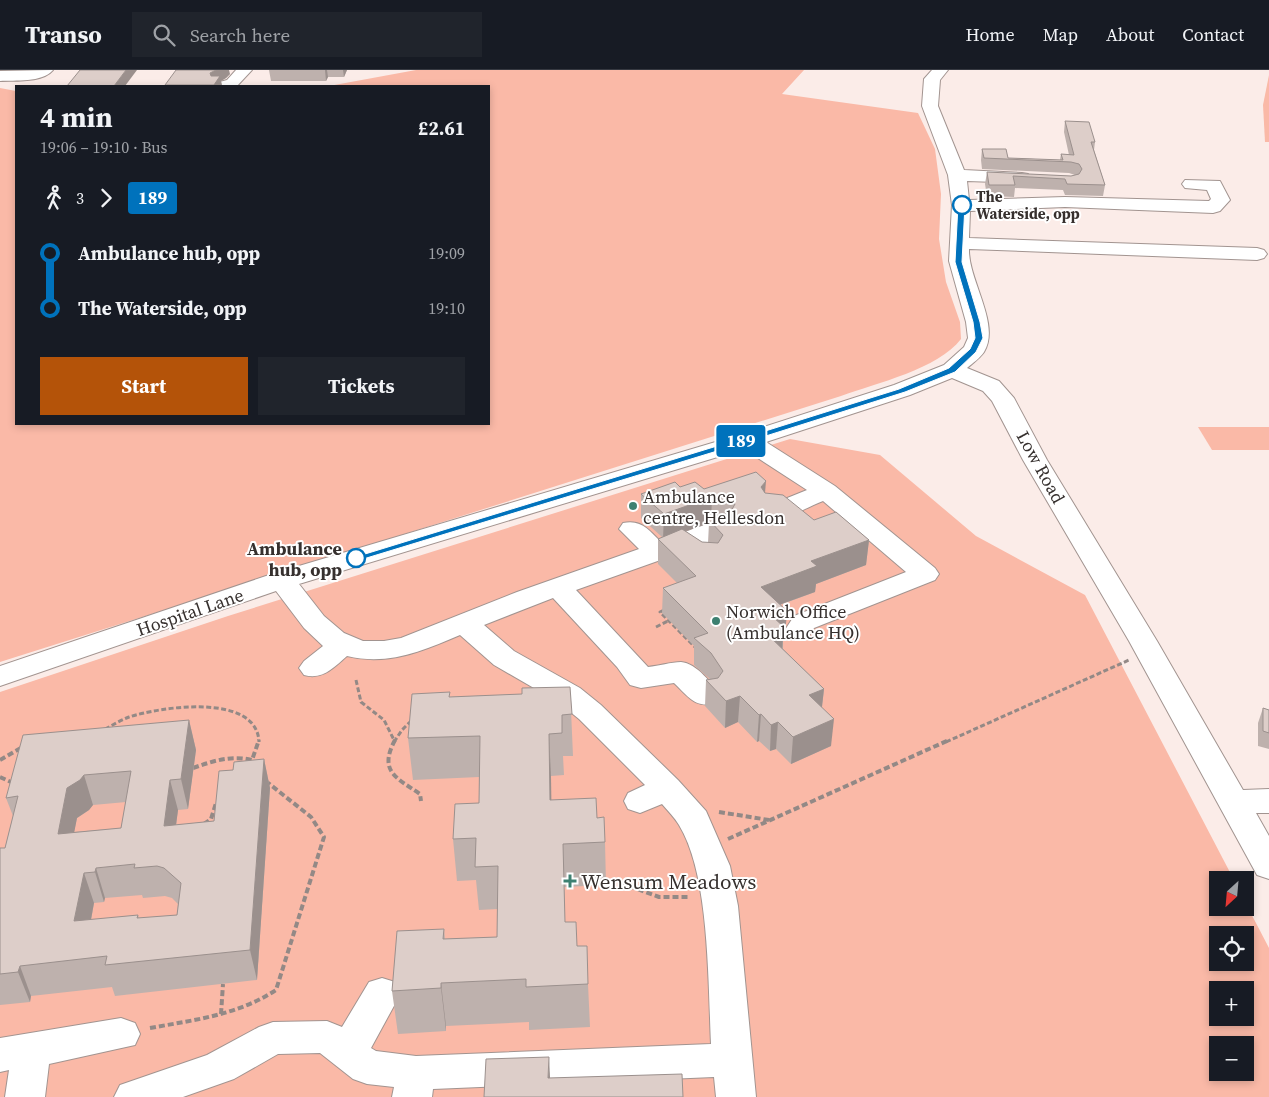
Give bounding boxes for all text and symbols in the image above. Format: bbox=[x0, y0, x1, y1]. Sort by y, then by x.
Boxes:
search box bbox=[132, 12, 482, 57]
text: Transo bbox=[25, 18, 102, 51]
icon: search bbox=[150, 21, 178, 49]
text: Search here bbox=[190, 22, 290, 48]
text: Home bbox=[966, 22, 1015, 47]
text: Map bbox=[1043, 22, 1078, 47]
text: About bbox=[1106, 22, 1154, 47]
text: Contact bbox=[1182, 22, 1244, 47]
text: 4 min bbox=[40, 98, 113, 136]
text: £2.61 bbox=[418, 115, 465, 141]
text: 19:06 – 19:10 · Bus bbox=[40, 136, 168, 158]
icon: walk bbox=[40, 184, 68, 212]
icon: forward bbox=[92, 184, 120, 212]
text: 189 bbox=[138, 185, 167, 210]
place label: The Waterside, opp bbox=[976, 186, 1080, 224]
text: 3 bbox=[76, 187, 84, 209]
marker: The Waterside, opp bbox=[952, 195, 972, 215]
text: Ambulance hub, opp bbox=[78, 240, 260, 266]
text: 19:09 bbox=[428, 242, 465, 264]
text: The Waterside, opp bbox=[78, 295, 247, 321]
text: 19:10 bbox=[428, 297, 465, 319]
button: Start bbox=[40, 357, 248, 415]
button: Tickets bbox=[258, 357, 465, 415]
line badge: 189 bbox=[712, 425, 770, 457]
street label: Low Road bbox=[1011, 426, 1071, 508]
text: 189 bbox=[726, 428, 756, 453]
place label: Ambulance centre, Hellesdon bbox=[643, 484, 785, 530]
marker: Ambulance centre, Hellesdon bbox=[627, 500, 639, 512]
place label: Ambulance hub, opp bbox=[247, 536, 342, 582]
marker: Ambulance hub, opp bbox=[346, 548, 366, 568]
street label: Hospital Lane bbox=[133, 582, 247, 642]
place label: Norwich Office (Ambulance HQ) bbox=[726, 599, 860, 645]
marker: Norwich Office (Ambulance HQ) bbox=[710, 615, 722, 627]
place label: Wensum Meadows bbox=[581, 867, 756, 896]
north arrow bbox=[1209, 871, 1254, 916]
map controls bbox=[1209, 871, 1254, 1081]
marker: Wensum Meadows bbox=[563, 874, 577, 888]
button: locate bbox=[1209, 926, 1254, 971]
button: + bbox=[1209, 981, 1254, 1026]
button: − bbox=[1209, 1036, 1254, 1081]

